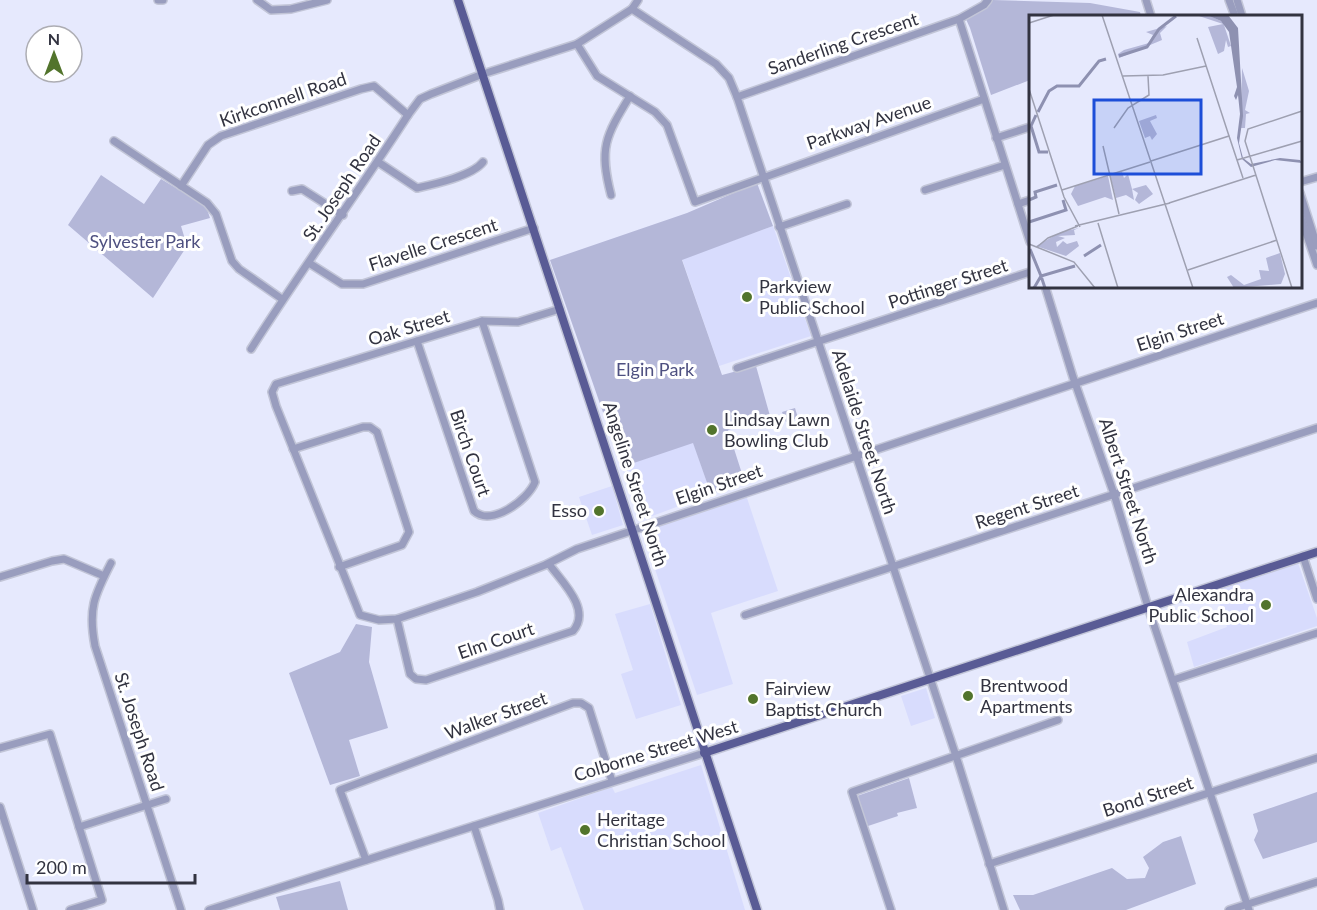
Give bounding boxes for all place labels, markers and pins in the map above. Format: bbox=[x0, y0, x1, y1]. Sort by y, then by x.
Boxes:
place label: Parkview Public School bbox=[759, 275, 865, 318]
marker: Parkview Public School bbox=[740, 290, 754, 304]
place label: Lindsay Lawn Bowling Club bbox=[724, 408, 830, 451]
marker: Lindsay Lawn Bowling Club bbox=[705, 423, 719, 437]
place label: Esso bbox=[551, 499, 587, 521]
marker: Esso bbox=[592, 504, 606, 518]
place label: Alexandra Public School bbox=[1148, 583, 1254, 626]
marker: Alexandra Public School bbox=[1259, 598, 1273, 612]
place label: Brentwood Apartments bbox=[980, 674, 1073, 717]
place label: Fairview Baptist Church bbox=[765, 677, 882, 720]
marker: Brentwood Apartments bbox=[961, 689, 975, 703]
marker: Fairview Baptist Church bbox=[746, 692, 760, 706]
place label: Heritage Christian School bbox=[597, 808, 725, 851]
marker: Heritage Christian School bbox=[578, 823, 592, 837]

